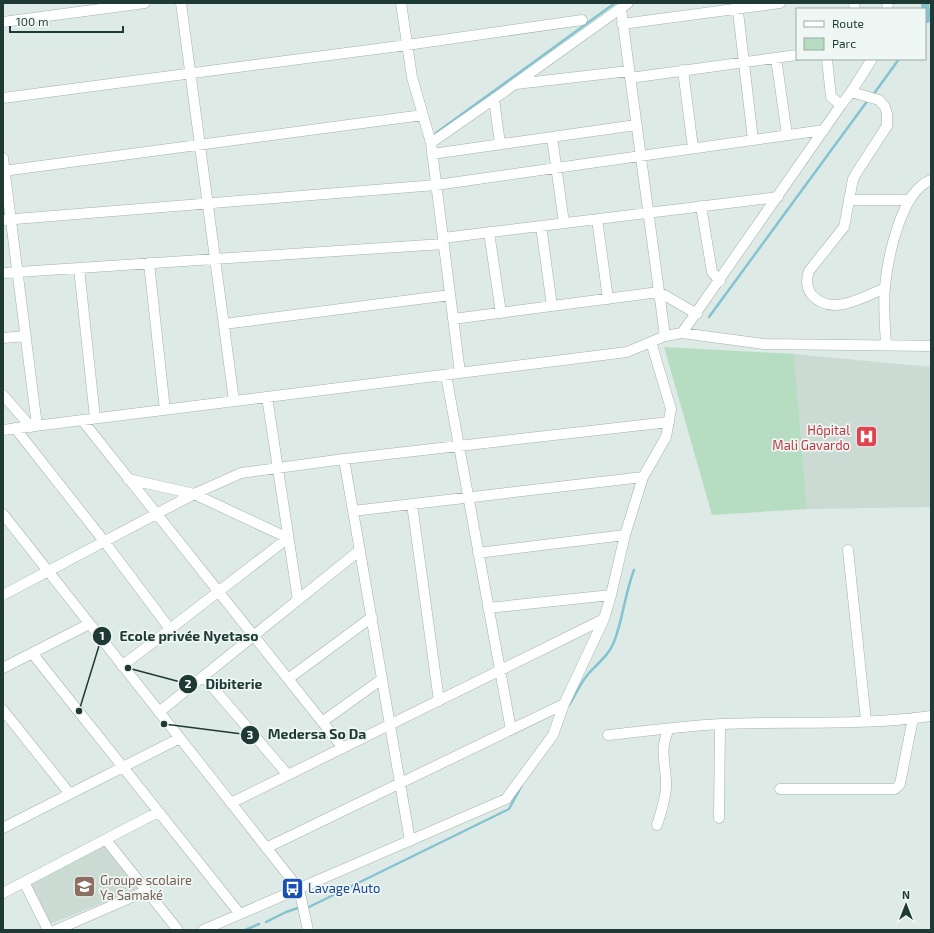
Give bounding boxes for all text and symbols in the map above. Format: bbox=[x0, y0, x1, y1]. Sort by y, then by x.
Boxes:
scale bar bbox=[10, 8, 123, 34]
legend bbox=[796, 8, 926, 60]
text: 100 m bbox=[16, 14, 48, 28]
text: Route bbox=[832, 16, 864, 30]
text: Parc bbox=[832, 36, 856, 50]
place label: Hôpital Mali Gavardo bbox=[772, 422, 850, 453]
hospital icon: Hôpital Mali Gavardo bbox=[853, 424, 879, 450]
callout: Ecole privée Nyetaso bbox=[92, 623, 267, 649]
text: Ecole privée Nyetaso bbox=[120, 627, 258, 644]
text: 1 bbox=[99, 628, 105, 642]
callout: Dibiterie bbox=[178, 671, 271, 697]
text: Dibiterie bbox=[206, 675, 263, 692]
text: 2 bbox=[185, 676, 192, 690]
callout: Medersa So Da bbox=[240, 722, 374, 748]
text: Medersa So Da bbox=[268, 725, 366, 742]
text: 3 bbox=[247, 727, 254, 741]
place label: Groupe scolaire Ya Samaké bbox=[100, 872, 192, 903]
school or university icon: Groupe scolaire Ya Samaké bbox=[71, 874, 97, 900]
bus stop icon: Lavage Auto bbox=[280, 875, 306, 901]
place label: Lavage Auto bbox=[308, 880, 380, 896]
north arrow bbox=[886, 885, 926, 925]
text: N bbox=[902, 888, 910, 901]

